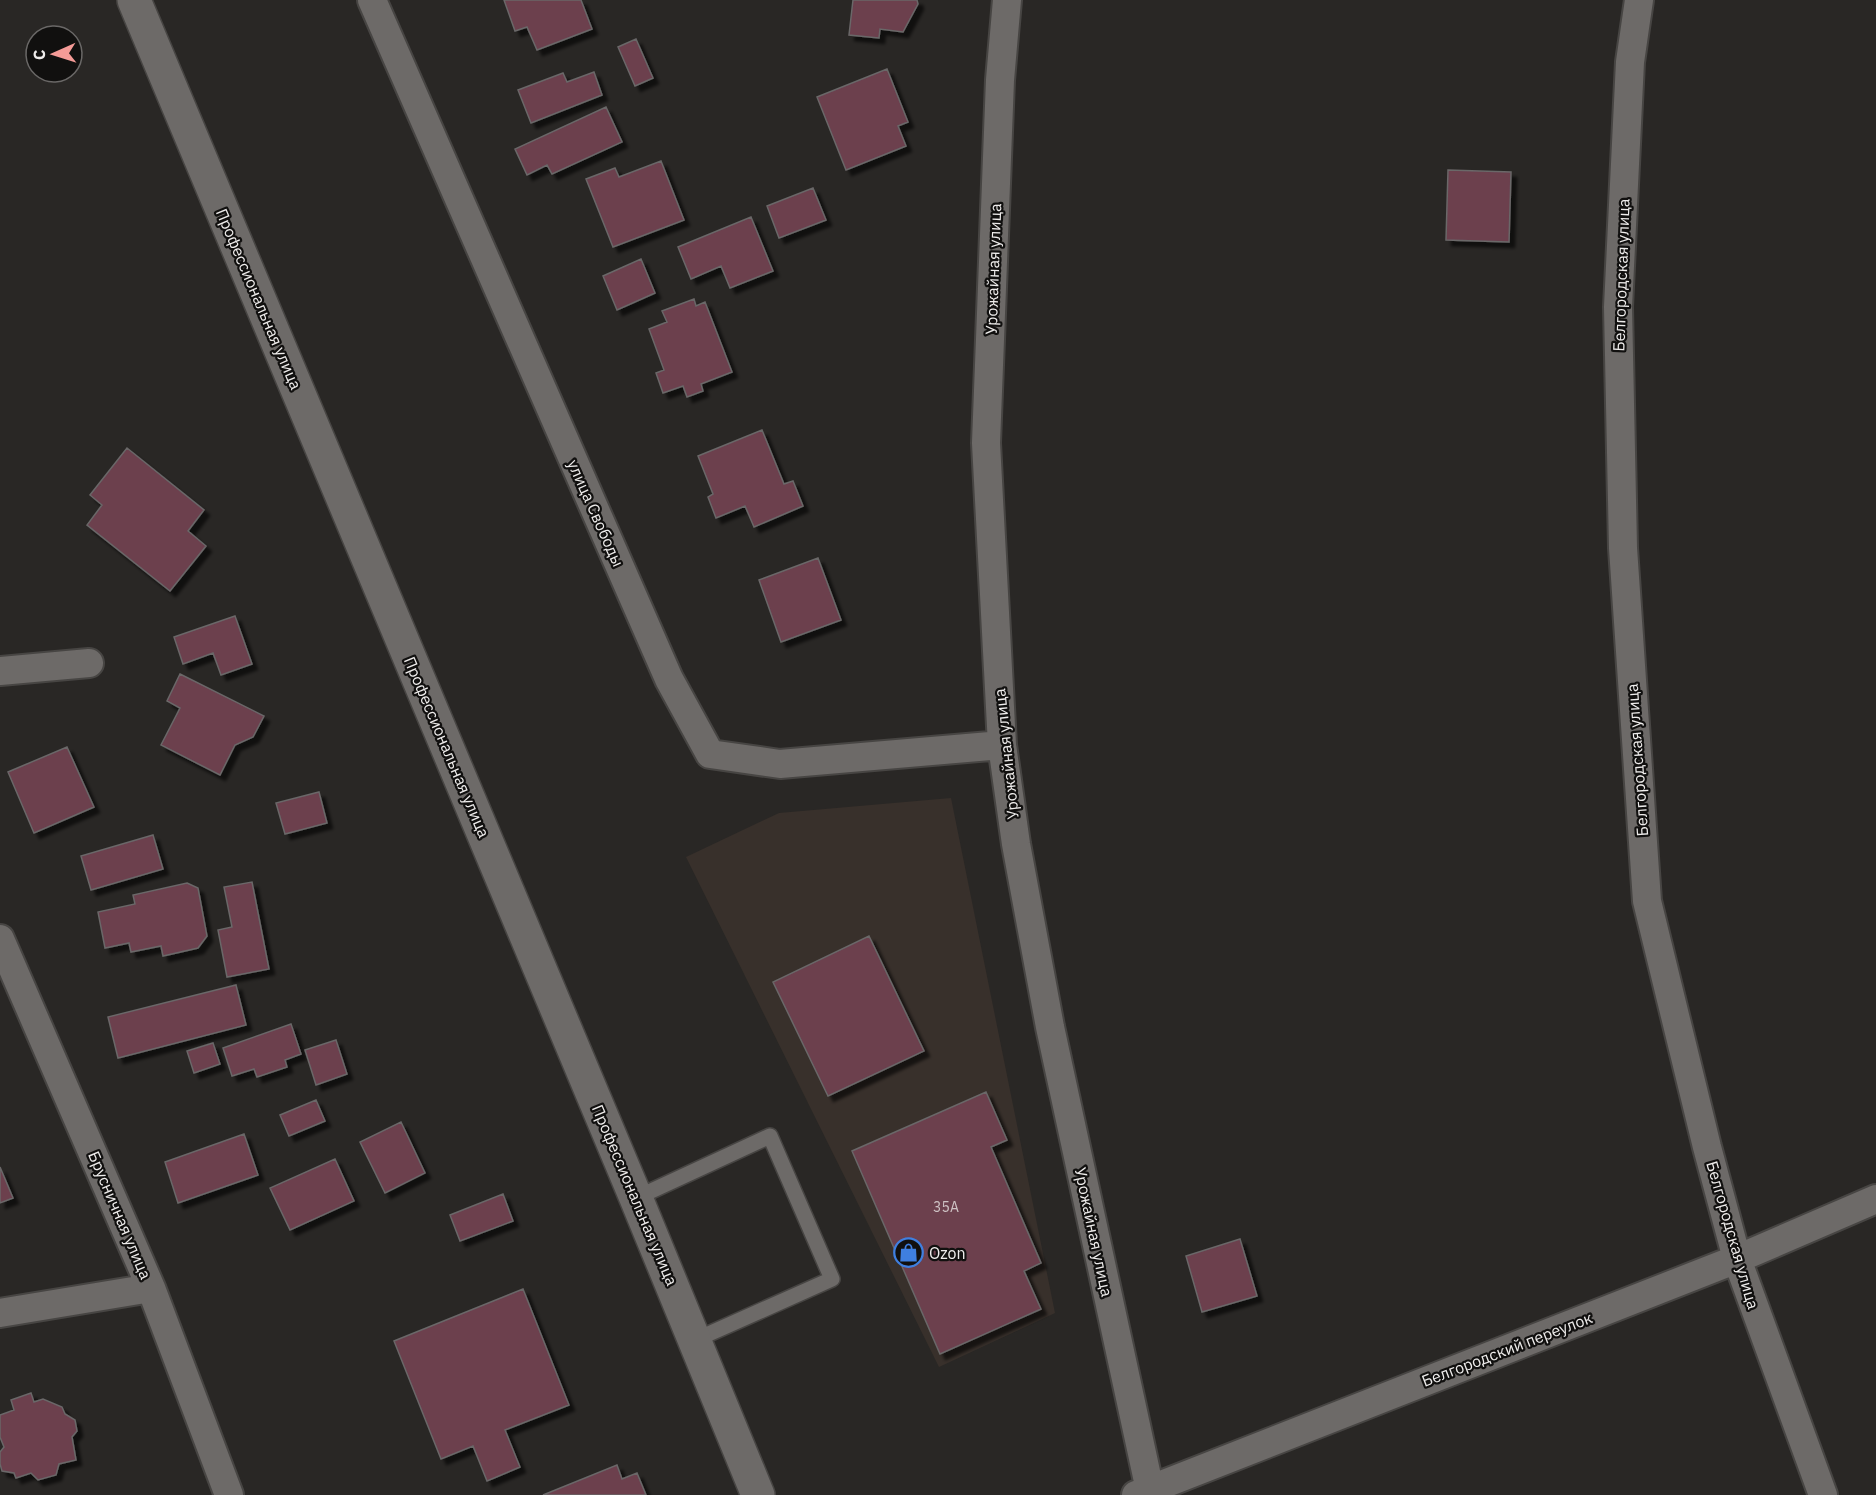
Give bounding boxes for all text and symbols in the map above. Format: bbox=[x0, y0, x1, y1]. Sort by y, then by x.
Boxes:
north arrow bbox=[24, 24, 84, 84]
text: С bbox=[29, 49, 49, 61]
street label: Белгородская улица bbox=[1608, 198, 1634, 352]
street label: Урожайная улица bbox=[981, 202, 1005, 335]
street label: Профессиональная улица bbox=[212, 206, 306, 393]
street label: улица Свободы bbox=[563, 456, 629, 570]
street label: Профессиональная улица bbox=[400, 654, 494, 841]
street label: Белгородская улица bbox=[1622, 682, 1652, 837]
street label: Урожайная улица bbox=[989, 687, 1023, 821]
street label: Профессиональная улица bbox=[588, 1102, 682, 1289]
street label: Брусничная улица bbox=[84, 1148, 156, 1282]
street label: Белгородская улица bbox=[1702, 1159, 1764, 1312]
street label: Урожайная улица bbox=[1071, 1166, 1118, 1299]
house number: 35А bbox=[933, 1198, 959, 1216]
shop icon: Ozon bbox=[892, 1237, 924, 1269]
place label: Ozon bbox=[929, 1243, 966, 1263]
street label: Белгородский переулок bbox=[1419, 1307, 1595, 1391]

